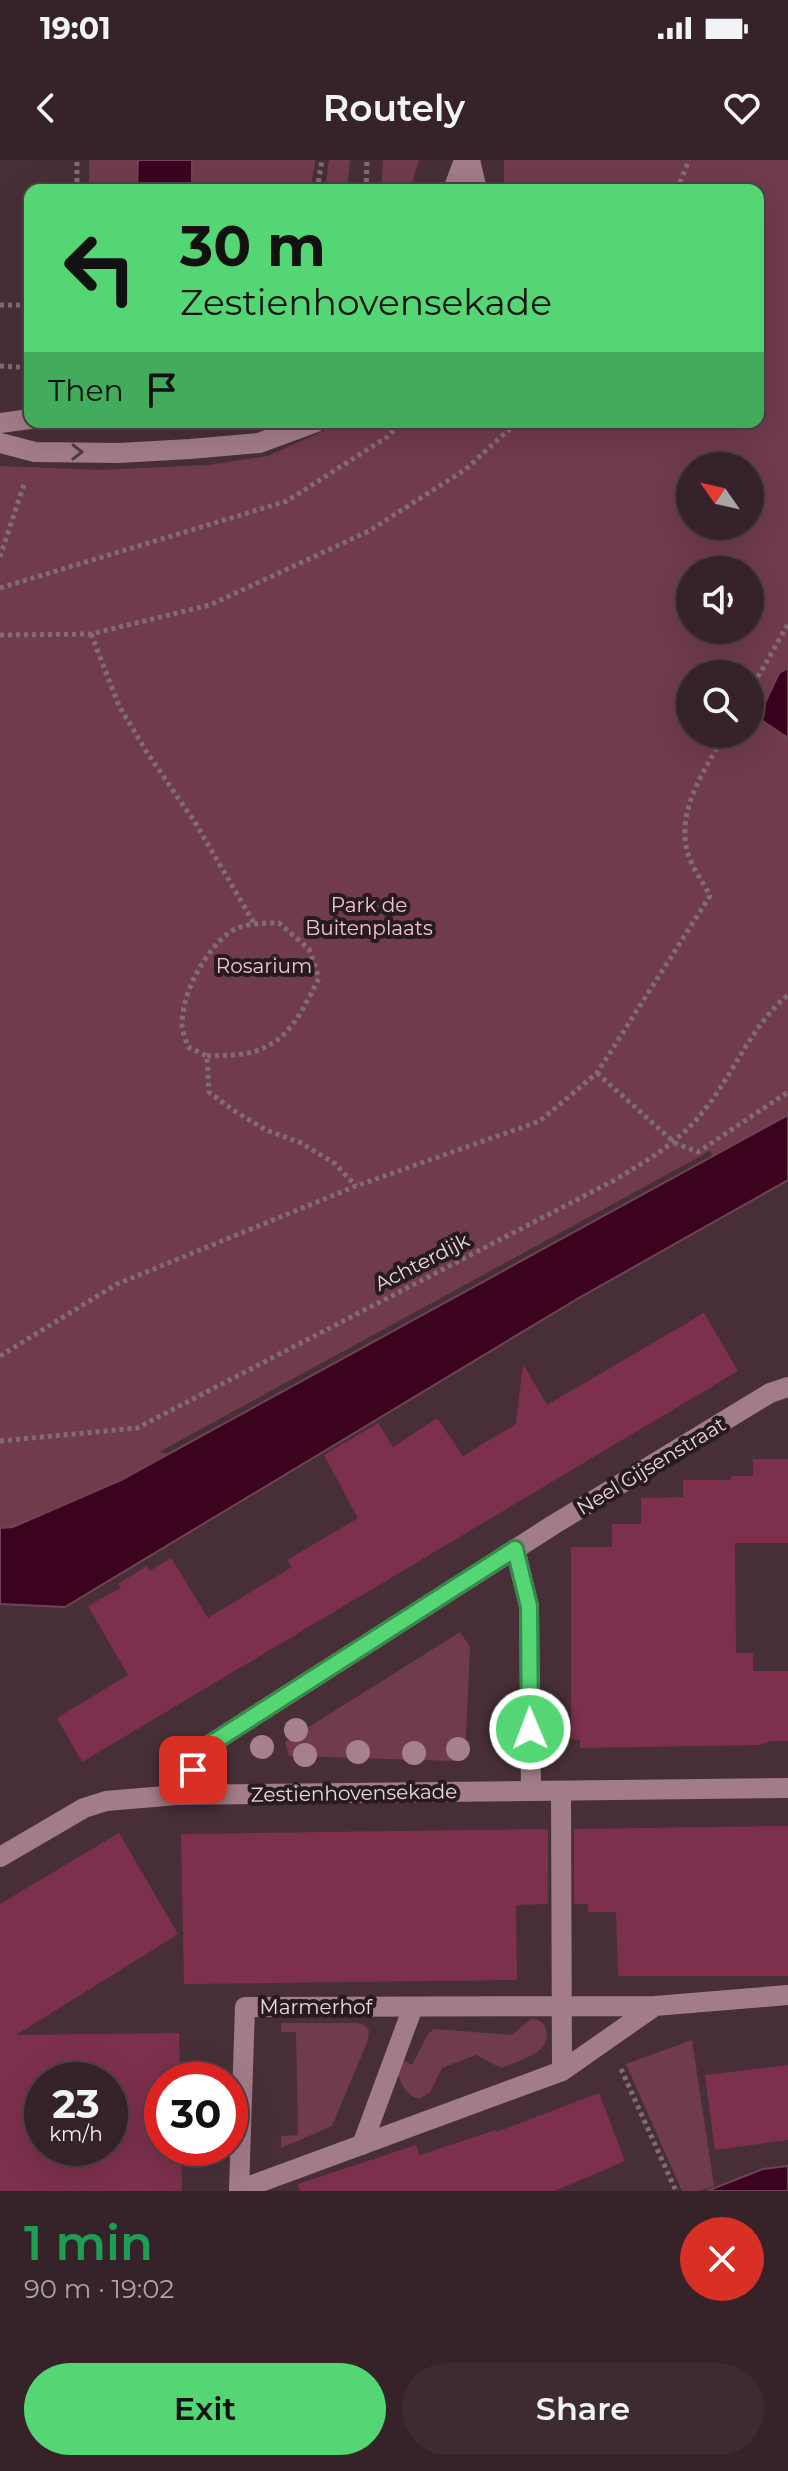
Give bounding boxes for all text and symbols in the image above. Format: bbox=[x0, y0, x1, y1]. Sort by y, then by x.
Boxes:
text: 19:01 bbox=[40, 10, 111, 47]
icon: back bbox=[24, 86, 68, 130]
text: Routely bbox=[323, 86, 465, 130]
icon: heart bbox=[720, 86, 764, 130]
text: 30 m bbox=[180, 212, 326, 280]
icon: left bbox=[48, 216, 152, 320]
text: Zestienhovensekade bbox=[180, 280, 552, 324]
icon: arrive bbox=[140, 368, 184, 412]
text: Then bbox=[48, 372, 124, 409]
one-way arrow bbox=[71, 443, 84, 461]
north arrow bbox=[676, 452, 764, 540]
map controls bbox=[676, 452, 764, 748]
button: sound bbox=[676, 556, 764, 644]
button: search bbox=[676, 660, 764, 748]
park label: Park de Buitenplaats bbox=[305, 893, 433, 940]
park label: Rosarium bbox=[216, 954, 312, 978]
street label: Achterdijk bbox=[371, 1228, 473, 1296]
street label: Neel Gijsenstraat bbox=[572, 1412, 730, 1520]
position arrow bbox=[488, 1687, 572, 1771]
pin bbox=[159, 1736, 227, 1804]
icon: arrive bbox=[171, 1748, 215, 1792]
street label: Zestienhovensekade bbox=[251, 1779, 457, 1807]
street label: Marmerhof bbox=[260, 1995, 374, 2019]
speed limit sign: 30 bbox=[144, 2062, 248, 2166]
text: 23 bbox=[52, 2079, 100, 2128]
text: km/h bbox=[49, 2122, 103, 2146]
text: 1 min bbox=[24, 2214, 153, 2272]
button: close bbox=[680, 2217, 764, 2301]
text: 90 m · 19:02 bbox=[24, 2273, 174, 2305]
button: Exit bbox=[24, 2363, 386, 2455]
button: Share bbox=[402, 2363, 764, 2455]

